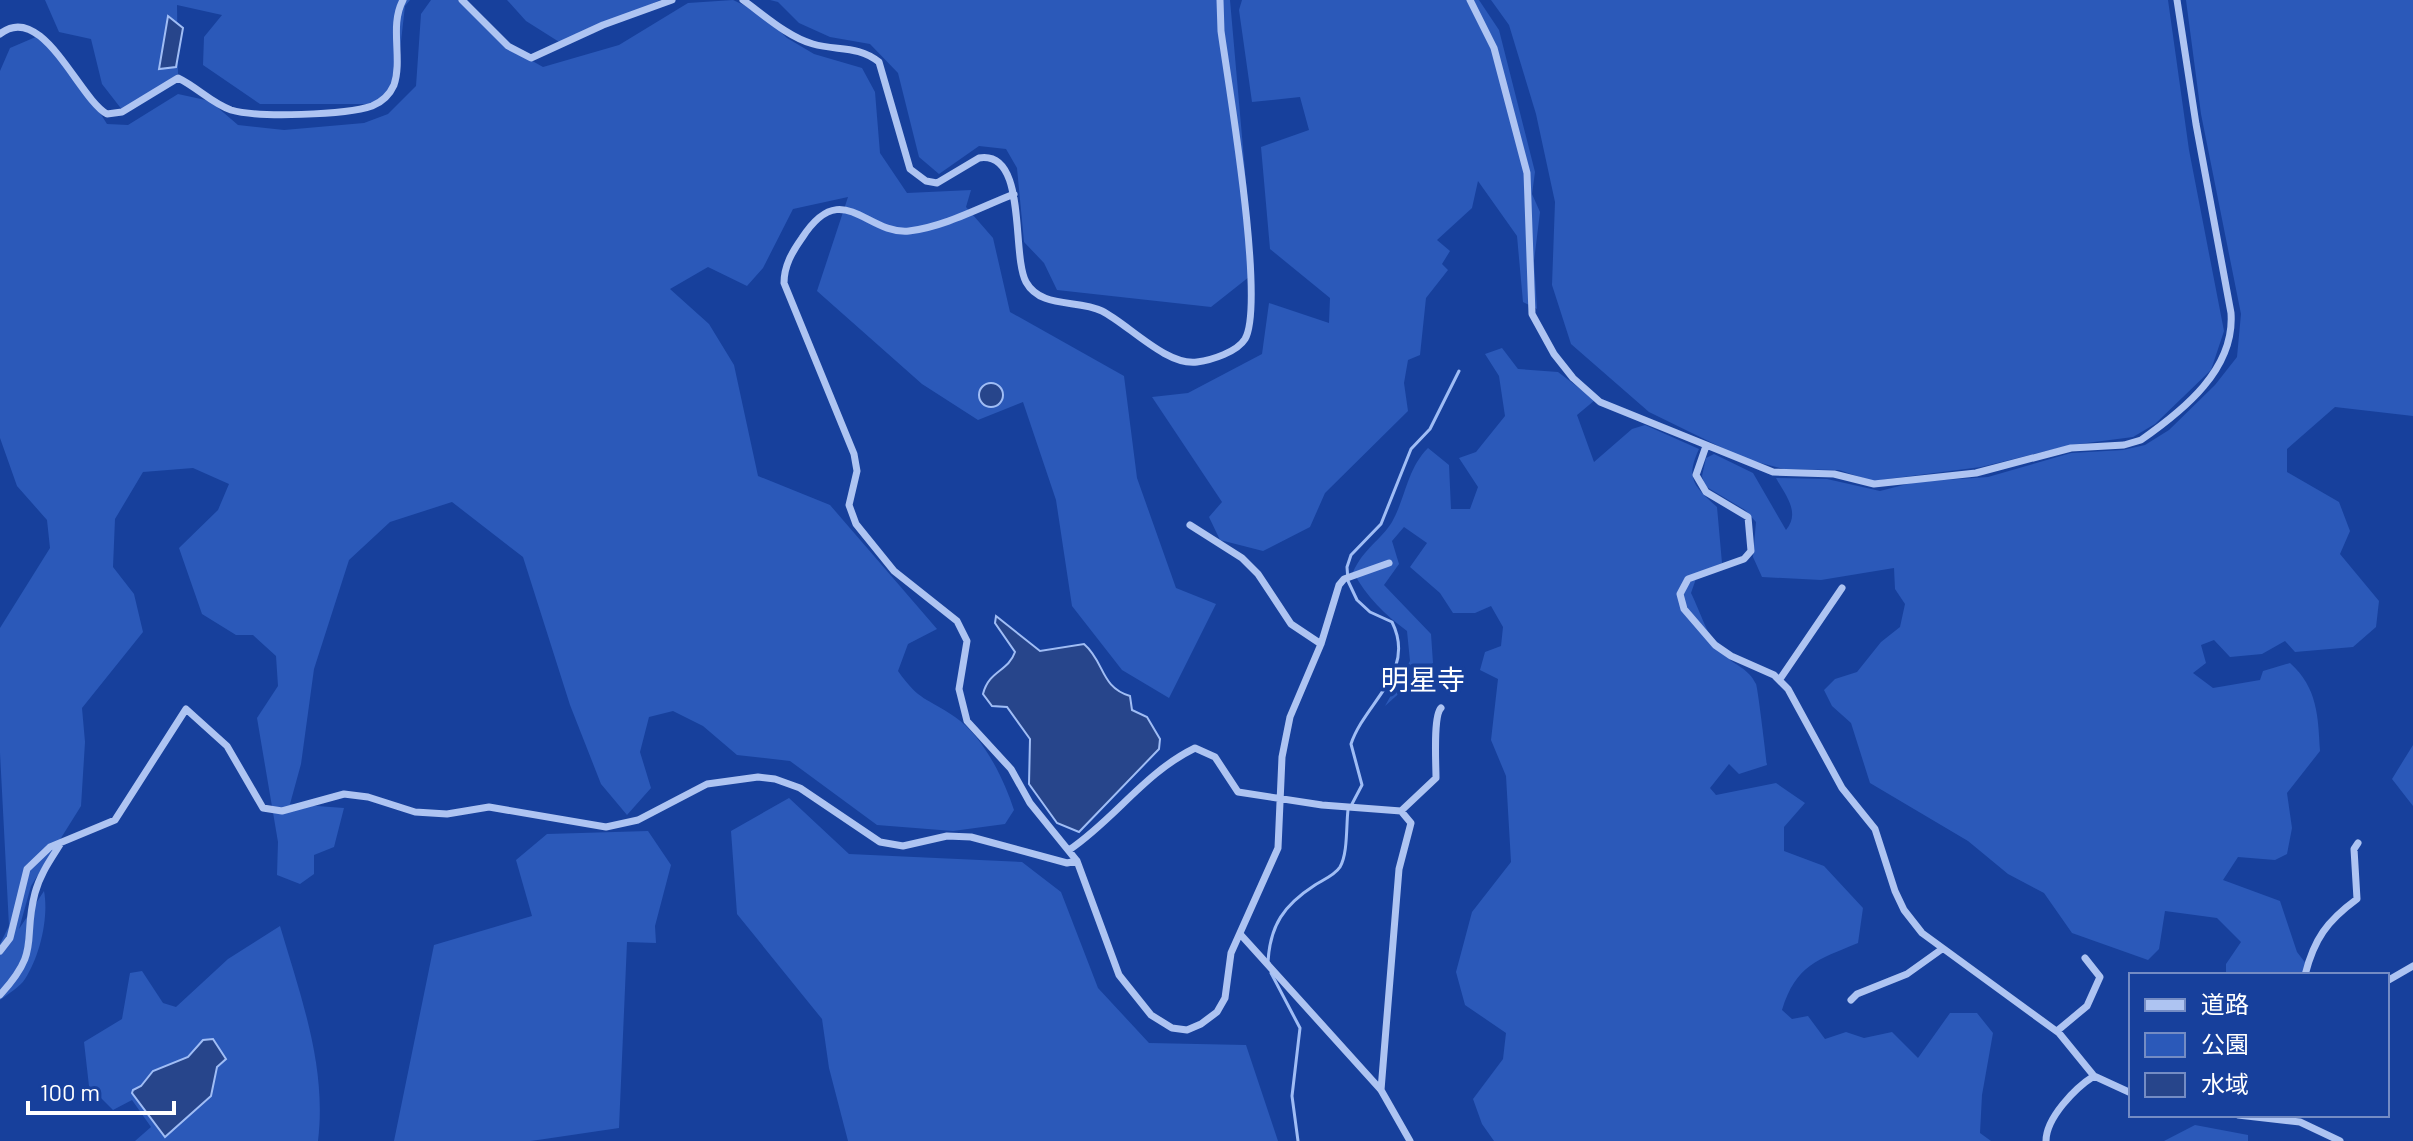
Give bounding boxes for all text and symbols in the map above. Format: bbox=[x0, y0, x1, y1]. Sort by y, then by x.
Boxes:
district label: 明星寺 bbox=[1381, 662, 1465, 696]
legend bbox=[2129, 973, 2389, 1117]
text: 道路 bbox=[2201, 989, 2249, 1018]
text: 公園 bbox=[2201, 1029, 2249, 1058]
scale bar bbox=[28, 1065, 174, 1115]
text: 水域 bbox=[2201, 1069, 2249, 1098]
text: 100 m bbox=[40, 1077, 100, 1106]

